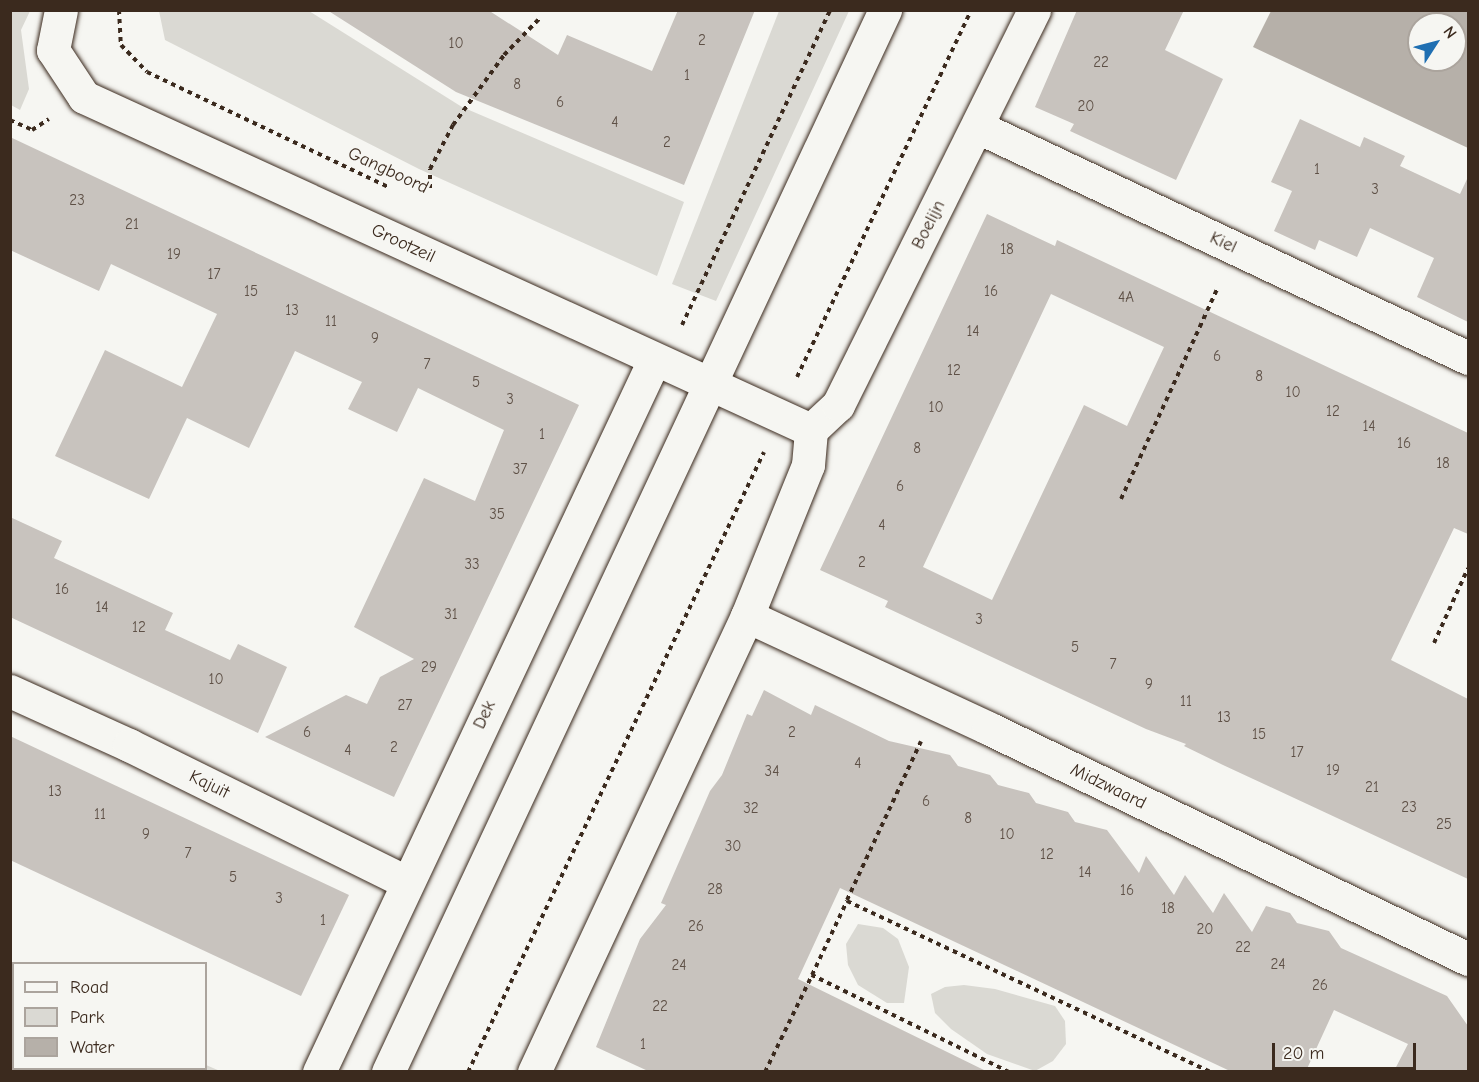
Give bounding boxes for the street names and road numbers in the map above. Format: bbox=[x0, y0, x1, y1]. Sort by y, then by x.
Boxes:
street label: Gangboord bbox=[344, 143, 432, 199]
street label: Boelijn bbox=[908, 197, 950, 253]
street label: Grootzeil bbox=[368, 220, 438, 268]
street label: Kiel bbox=[1206, 227, 1240, 259]
street label: Dek bbox=[469, 697, 501, 733]
street label: Midzwaard bbox=[1067, 759, 1149, 815]
street label: Kajuit bbox=[185, 766, 233, 804]

